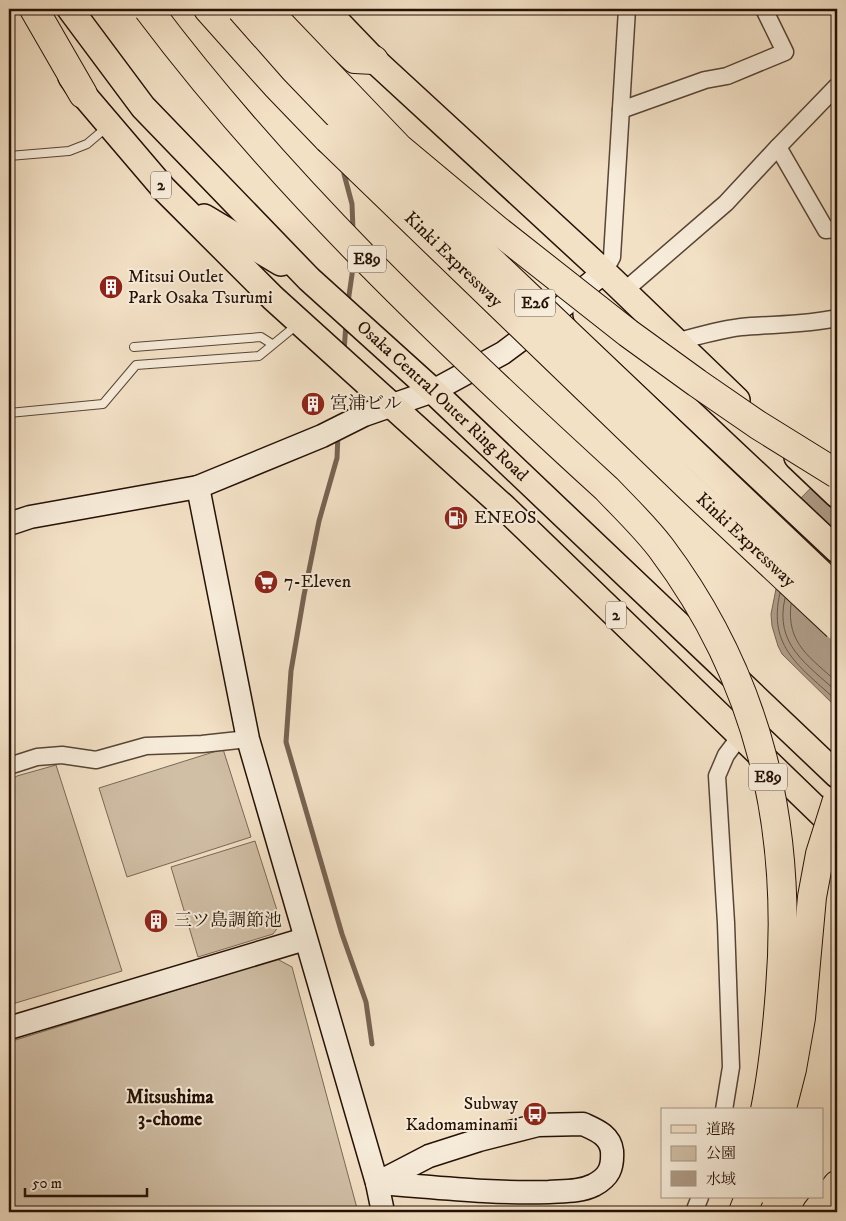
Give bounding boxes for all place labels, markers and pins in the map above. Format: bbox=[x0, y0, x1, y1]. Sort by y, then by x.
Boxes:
place label: Mitsui Outlet Park Osaka Tsurumi bbox=[128, 266, 273, 309]
building icon: Mitsui Outlet Park Osaka Tsurumi bbox=[98, 274, 124, 300]
building icon: 宮浦ビル bbox=[300, 391, 326, 417]
place label: 宮浦ビル bbox=[330, 393, 402, 415]
fuel station icon: ENEOS bbox=[443, 505, 469, 531]
place label: ENEOS bbox=[474, 507, 536, 529]
supermarket icon: 7-Eleven bbox=[253, 569, 279, 595]
place label: 7-Eleven bbox=[284, 571, 352, 593]
building icon: 三ツ島調節池 bbox=[143, 908, 169, 934]
place label: 三ツ島調節池 bbox=[174, 910, 282, 932]
place label: Subway Kadomaminami bbox=[405, 1093, 518, 1136]
bus stop icon: Subway Kadomaminami bbox=[522, 1101, 548, 1127]

